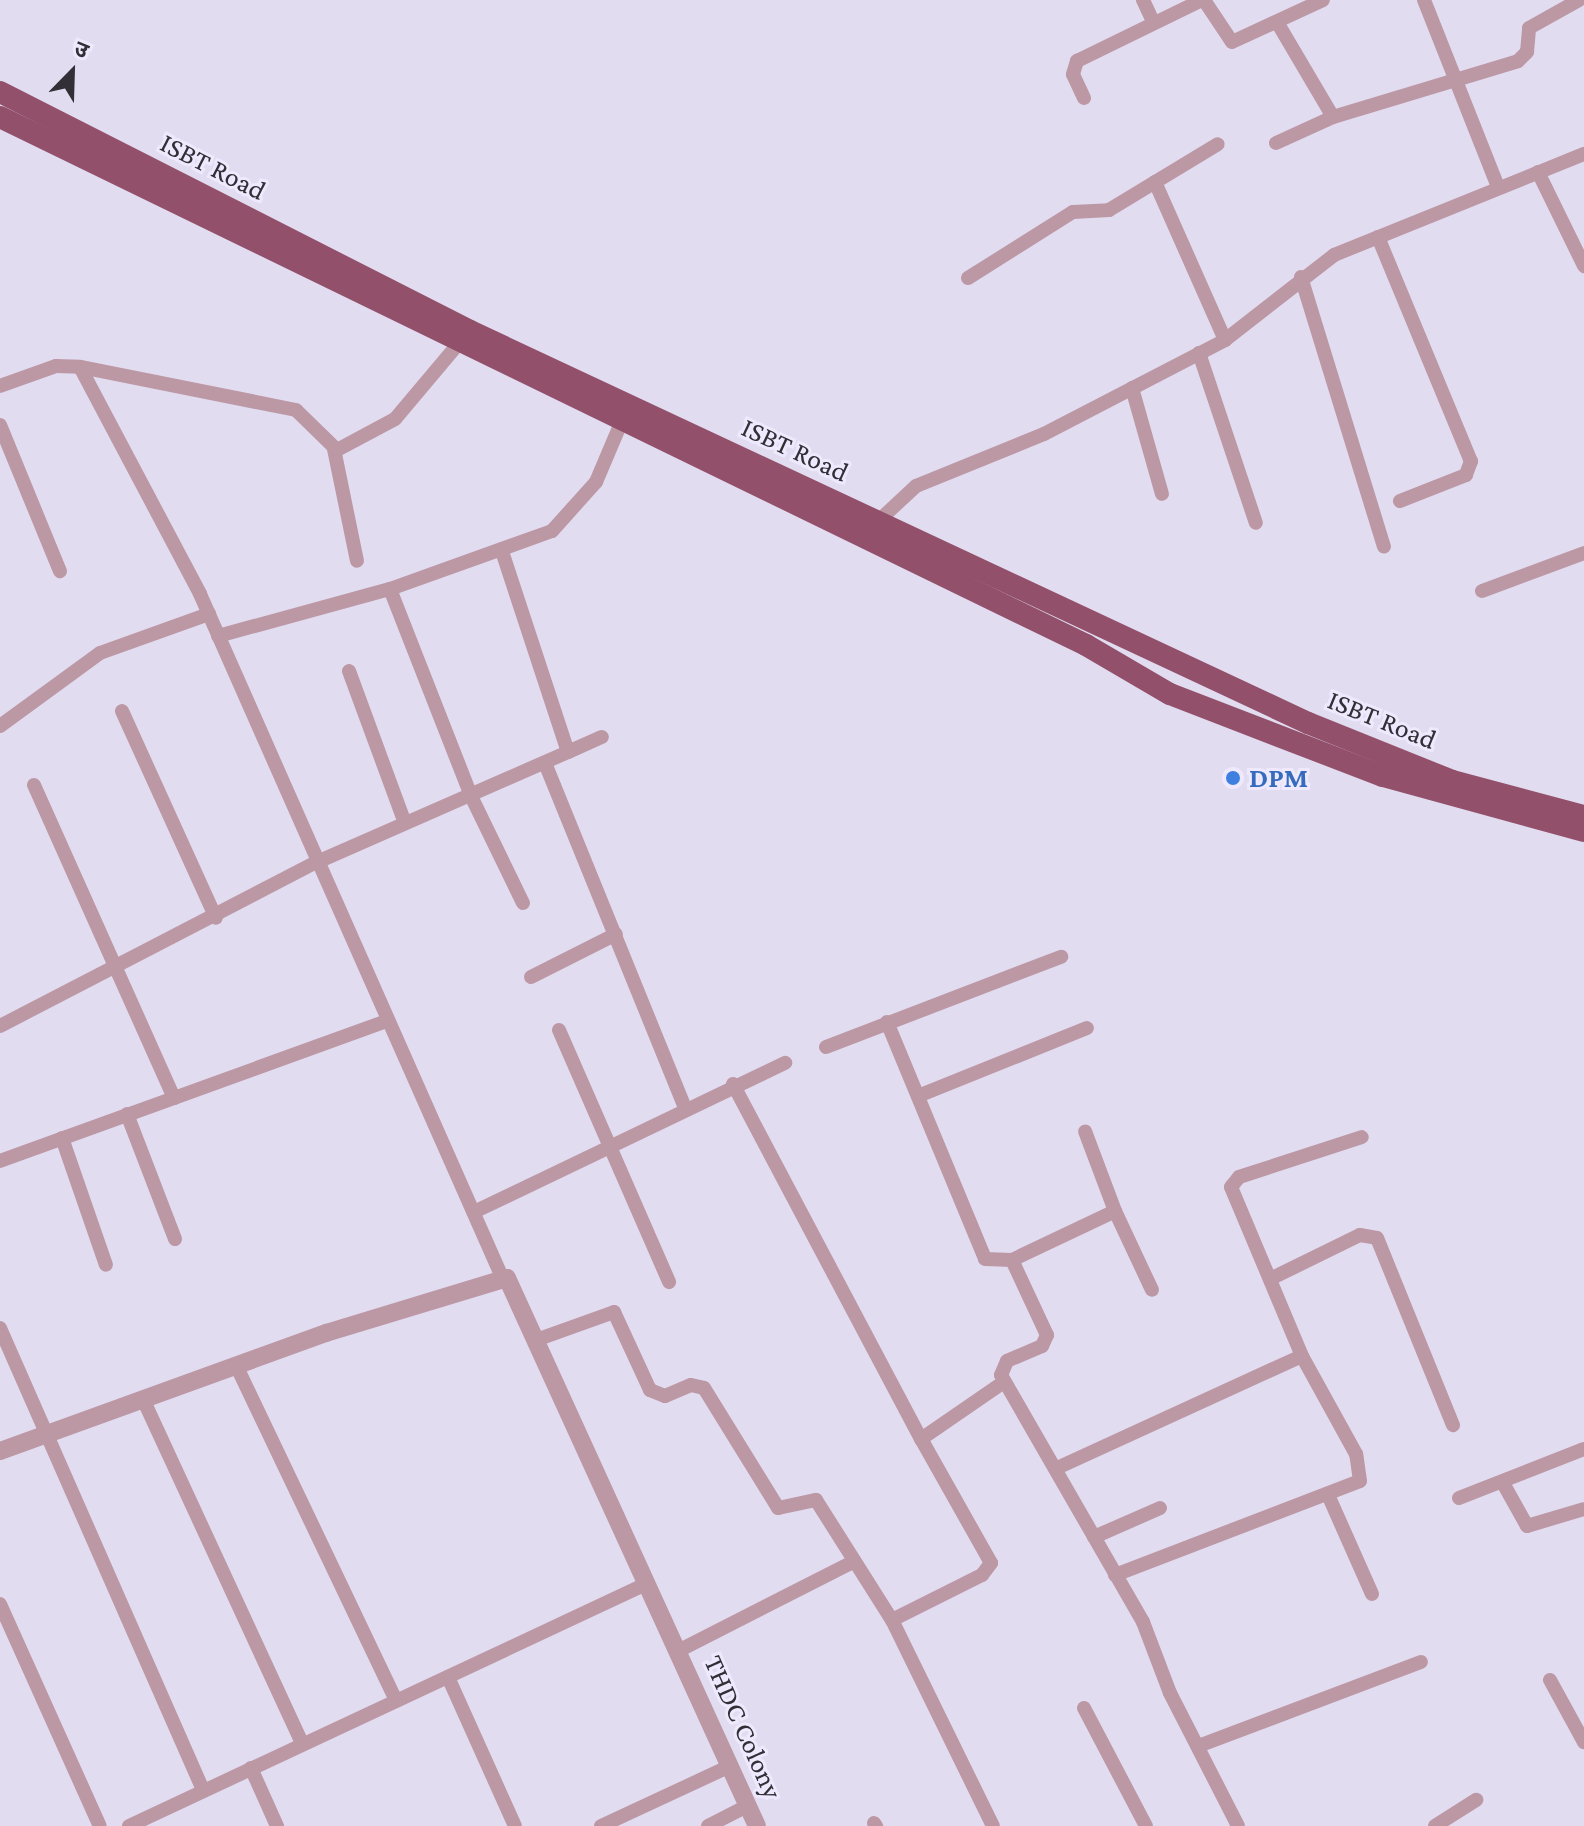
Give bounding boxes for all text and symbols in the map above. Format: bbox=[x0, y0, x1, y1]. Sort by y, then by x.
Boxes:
north arrow bbox=[32, 32, 112, 112]
text: उ bbox=[71, 35, 92, 63]
street label: ISBT Road bbox=[155, 126, 271, 208]
street label: ISBT Road bbox=[736, 411, 854, 489]
street label: ISBT Road bbox=[1323, 683, 1441, 757]
place label: DPM bbox=[1249, 761, 1308, 795]
marker: DPM bbox=[1224, 769, 1242, 787]
street label: THDC Colony bbox=[696, 1650, 790, 1804]

